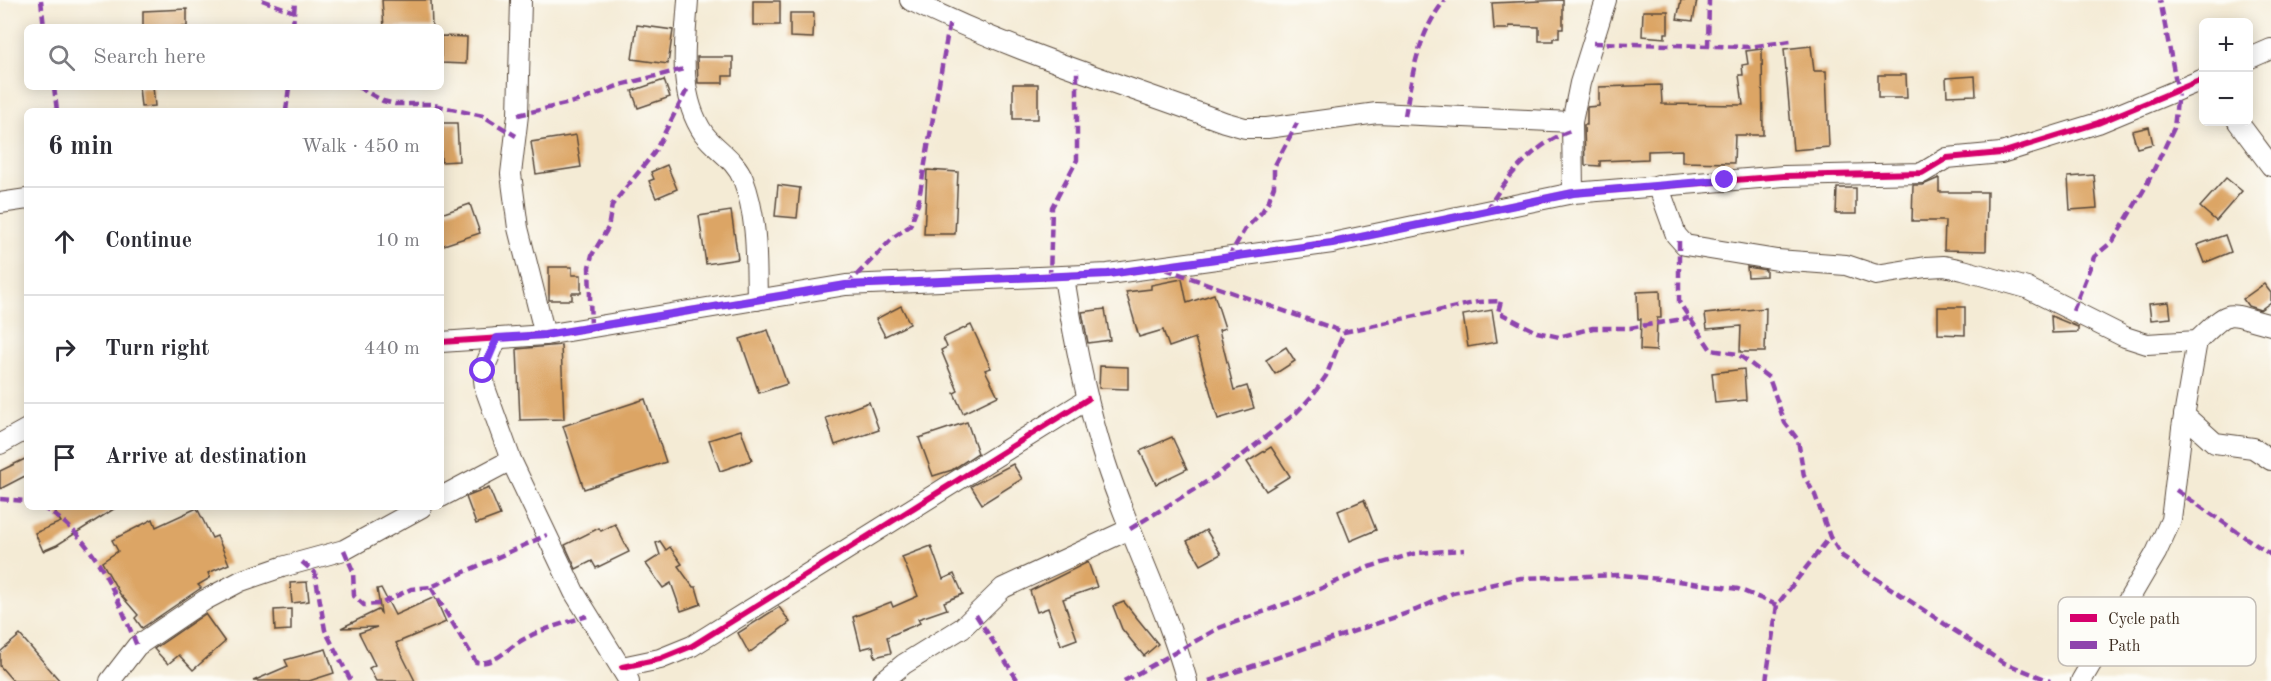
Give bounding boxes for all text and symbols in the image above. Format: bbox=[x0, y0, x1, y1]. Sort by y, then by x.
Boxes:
map controls bbox=[2199, 18, 2253, 126]
button: + bbox=[2199, 18, 2253, 72]
search box bbox=[24, 24, 444, 90]
icon: search bbox=[45, 41, 78, 74]
text: Search here bbox=[93, 46, 206, 68]
button: − bbox=[2199, 72, 2253, 126]
text: 6 min bbox=[48, 134, 113, 160]
text: Walk · 450 m bbox=[301, 137, 420, 157]
route end bbox=[1711, 166, 1737, 192]
icon: ahead bbox=[48, 225, 81, 258]
text: Continue bbox=[105, 230, 192, 252]
text: 10 m bbox=[375, 231, 420, 251]
icon: right bbox=[48, 333, 81, 366]
text: Turn right bbox=[105, 338, 209, 360]
text: 440 m bbox=[364, 339, 420, 359]
route start bbox=[469, 357, 495, 383]
icon: arrive bbox=[48, 441, 81, 474]
text: Arrive at destination bbox=[105, 446, 307, 468]
legend bbox=[2058, 597, 2256, 666]
text: Cycle path bbox=[2108, 612, 2180, 628]
text: Path bbox=[2108, 639, 2141, 655]

